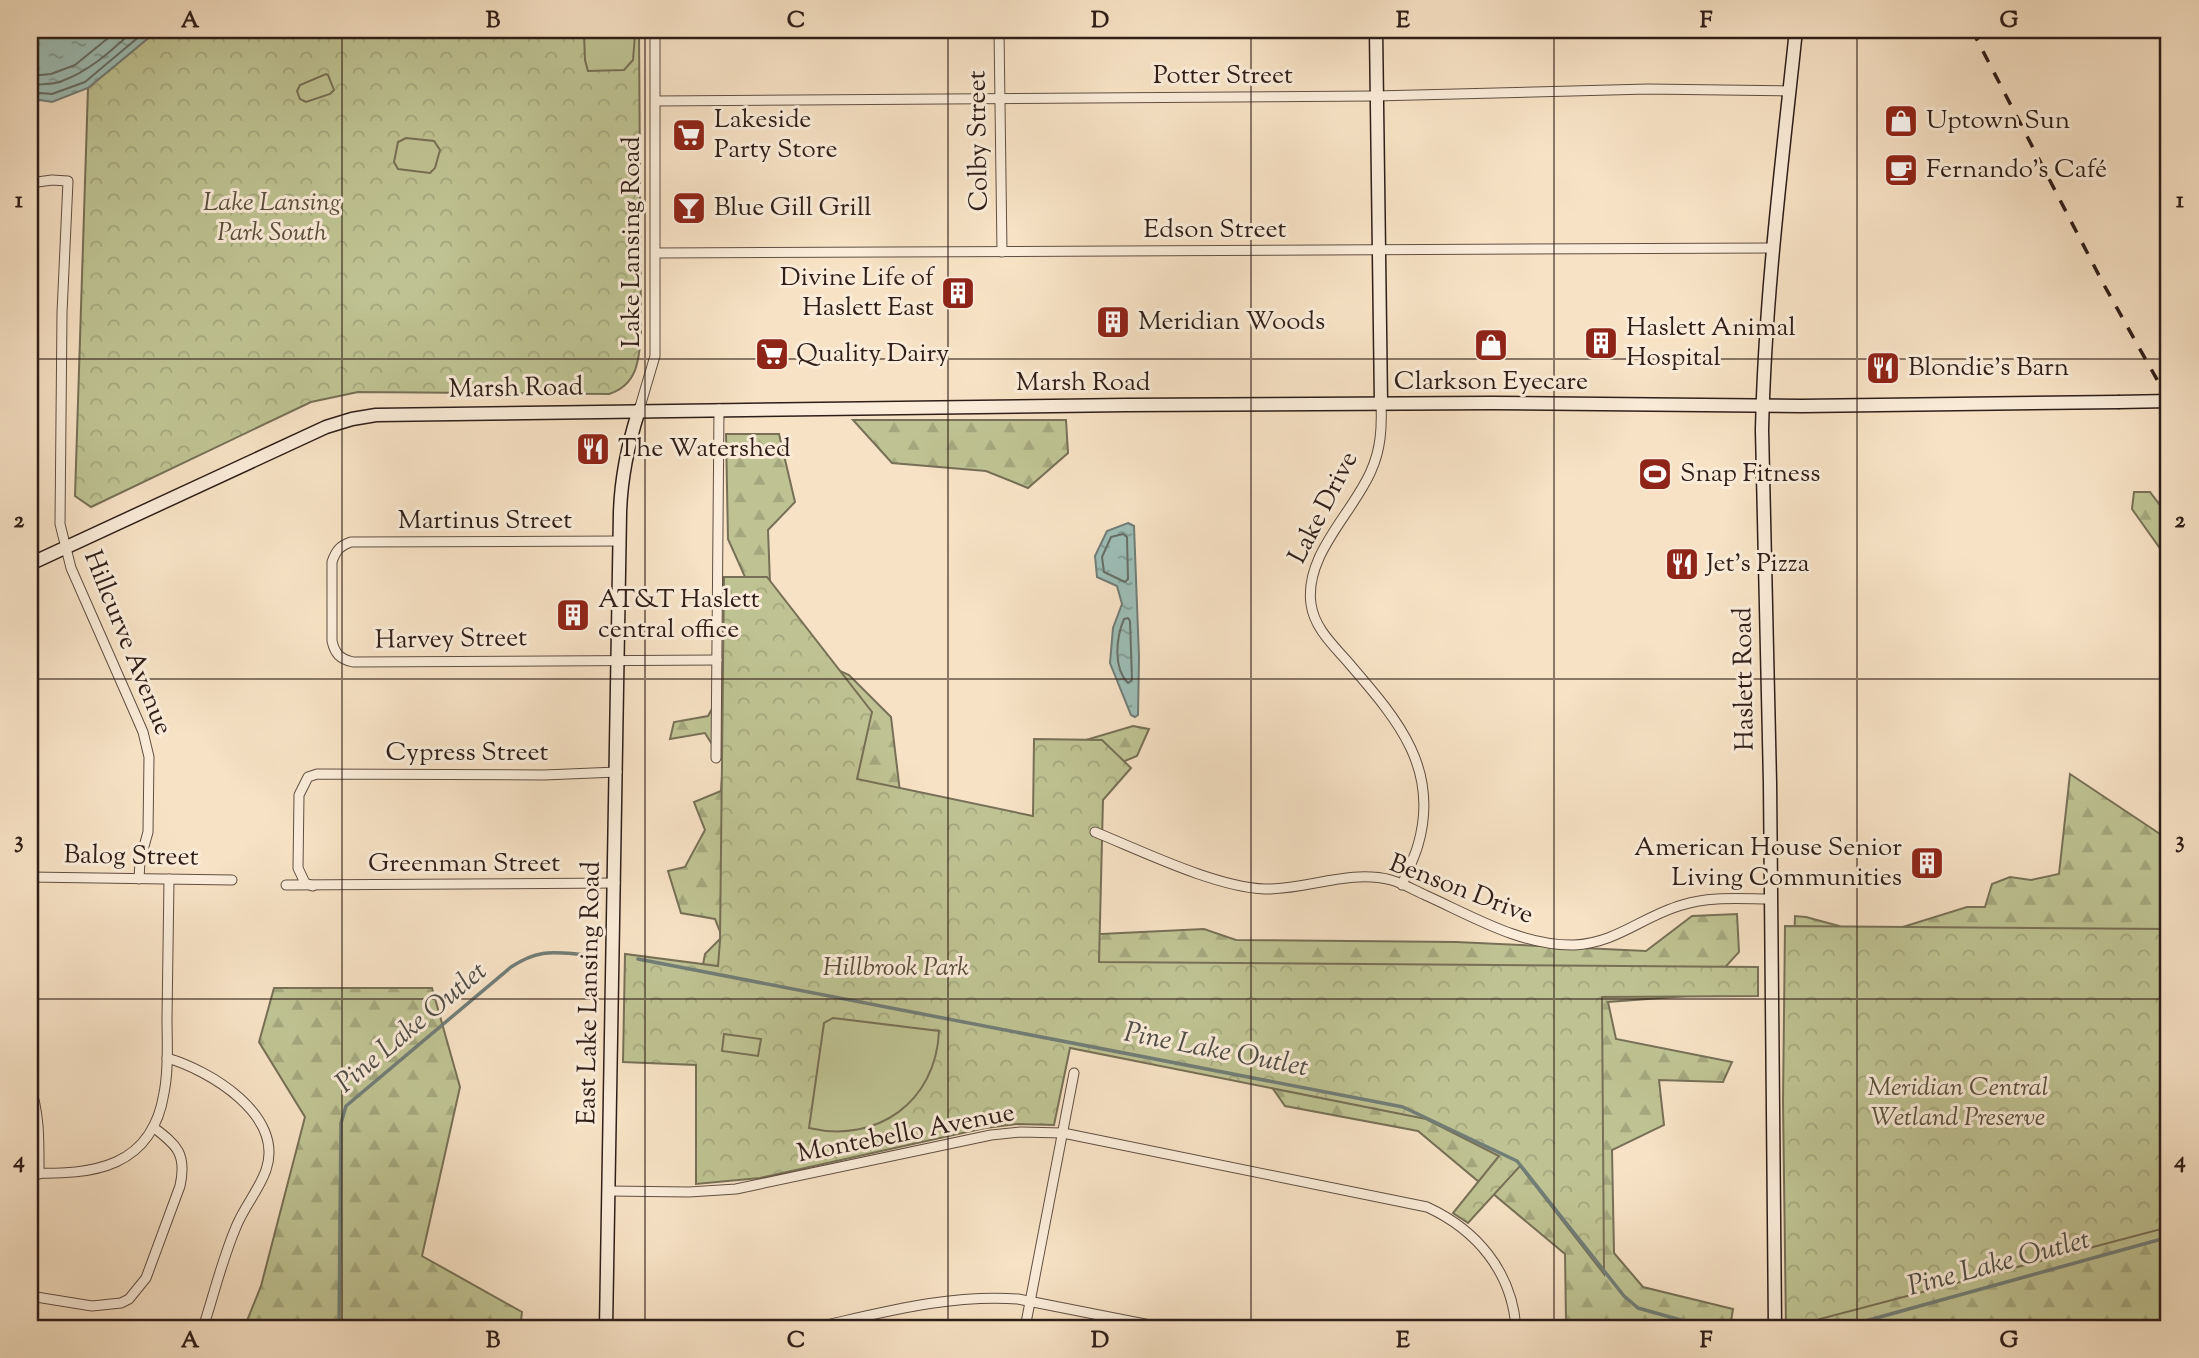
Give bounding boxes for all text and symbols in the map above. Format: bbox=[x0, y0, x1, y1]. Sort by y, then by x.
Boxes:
text: A bbox=[181, 5, 200, 38]
text: B bbox=[486, 5, 501, 38]
text: C bbox=[787, 5, 805, 38]
text: D bbox=[1091, 5, 1109, 38]
text: E bbox=[1396, 5, 1410, 38]
text: F bbox=[1700, 5, 1713, 38]
text: G bbox=[2000, 5, 2019, 38]
street label: Potter Street bbox=[1153, 58, 1293, 95]
street label: Colby Street bbox=[959, 70, 999, 212]
place label: Lakeside Party Store bbox=[714, 102, 838, 169]
shop icon: Uptown Sun bbox=[1882, 102, 1920, 140]
place label: Uptown Sun bbox=[1926, 103, 2070, 140]
supermarket icon: Lakeside Party Store bbox=[670, 116, 708, 154]
street label: Lake Lansing Road bbox=[614, 136, 651, 348]
cafe icon: Fernando's Café bbox=[1882, 151, 1920, 189]
place label: Fernando's Café bbox=[1926, 152, 2107, 189]
text: 1 bbox=[15, 185, 23, 218]
park label: Lake Lansing Park South bbox=[203, 185, 341, 252]
text: 1 bbox=[2176, 185, 2184, 218]
bar icon: Blue Gill Grill bbox=[670, 189, 708, 227]
place label: Blue Gill Grill bbox=[714, 190, 871, 227]
street label: Edson Street bbox=[1144, 212, 1287, 249]
place label: Divine Life of Haslett East bbox=[780, 260, 935, 327]
building icon: Divine Life of Haslett East bbox=[939, 274, 977, 312]
building icon: Meridian Woods bbox=[1094, 303, 1132, 341]
place label: Meridian Woods bbox=[1138, 304, 1325, 341]
place label: Haslett Animal Hospital bbox=[1626, 310, 1796, 377]
building icon: Haslett Animal Hospital bbox=[1582, 324, 1620, 362]
shop icon: Clarkson Eyecare bbox=[1472, 326, 1510, 364]
supermarket icon: Quality Dairy bbox=[753, 335, 791, 373]
place label: Quality Dairy bbox=[796, 336, 949, 373]
restaurant icon: Blondie's Barn bbox=[1864, 349, 1902, 387]
place label: Blondie's Barn bbox=[1908, 350, 2069, 387]
place label: Clarkson Eyecare bbox=[1394, 364, 1588, 401]
street label: Marsh Road bbox=[1016, 365, 1151, 402]
street label: Marsh Road bbox=[448, 369, 584, 409]
restaurant icon: The Watershed bbox=[574, 430, 612, 468]
place label: The Watershed bbox=[618, 431, 791, 468]
street label: Lake Drive bbox=[1280, 445, 1368, 571]
sports icon: Snap Fitness bbox=[1636, 455, 1674, 493]
place label: Snap Fitness bbox=[1680, 456, 1820, 493]
street label: Martinus Street bbox=[398, 503, 572, 540]
text: 2 bbox=[14, 505, 25, 538]
text: 2 bbox=[2175, 505, 2186, 538]
street label: Hillcurve Avenue bbox=[73, 545, 181, 741]
restaurant icon: Jet's Pizza bbox=[1663, 545, 1701, 583]
place label: Jet's Pizza bbox=[1704, 546, 1810, 583]
place label: AT&T Haslett central office bbox=[598, 582, 760, 649]
building icon: AT&T Haslett central office bbox=[554, 596, 592, 634]
street label: Haslett Road bbox=[1725, 607, 1765, 751]
street label: Harvey Street bbox=[375, 620, 527, 660]
street label: Cypress Street bbox=[386, 735, 549, 772]
text: 3 bbox=[14, 825, 24, 858]
text: 3 bbox=[2175, 825, 2185, 858]
place label: American House Senior Living Communities bbox=[1634, 830, 1902, 897]
street label: Balog Street bbox=[63, 837, 199, 877]
building icon: American House Senior Living Communities bbox=[1908, 844, 1946, 882]
street label: Greenman Street bbox=[368, 846, 560, 883]
street label: Benson Drive bbox=[1384, 846, 1538, 934]
street label: East Lake Lansing Road bbox=[569, 861, 611, 1125]
park label: Hillbrook Park bbox=[823, 950, 969, 987]
water label: Pine Lake Outlet bbox=[328, 953, 496, 1103]
water label: Pine Lake Outlet bbox=[1120, 1014, 1312, 1088]
park label: Meridian Central Wetland Preserve bbox=[1867, 1070, 2049, 1137]
street label: Montebello Avenue bbox=[794, 1095, 1018, 1173]
text: 4 bbox=[12, 1145, 25, 1178]
text: 4 bbox=[2173, 1145, 2186, 1178]
water label: Pine Lake Outlet bbox=[1904, 1221, 2094, 1307]
text: A bbox=[181, 1325, 200, 1358]
text: B bbox=[486, 1325, 501, 1358]
text: C bbox=[787, 1325, 805, 1358]
text: D bbox=[1091, 1325, 1109, 1358]
text: E bbox=[1396, 1325, 1410, 1358]
text: F bbox=[1700, 1325, 1713, 1358]
text: G bbox=[2000, 1325, 2019, 1358]

